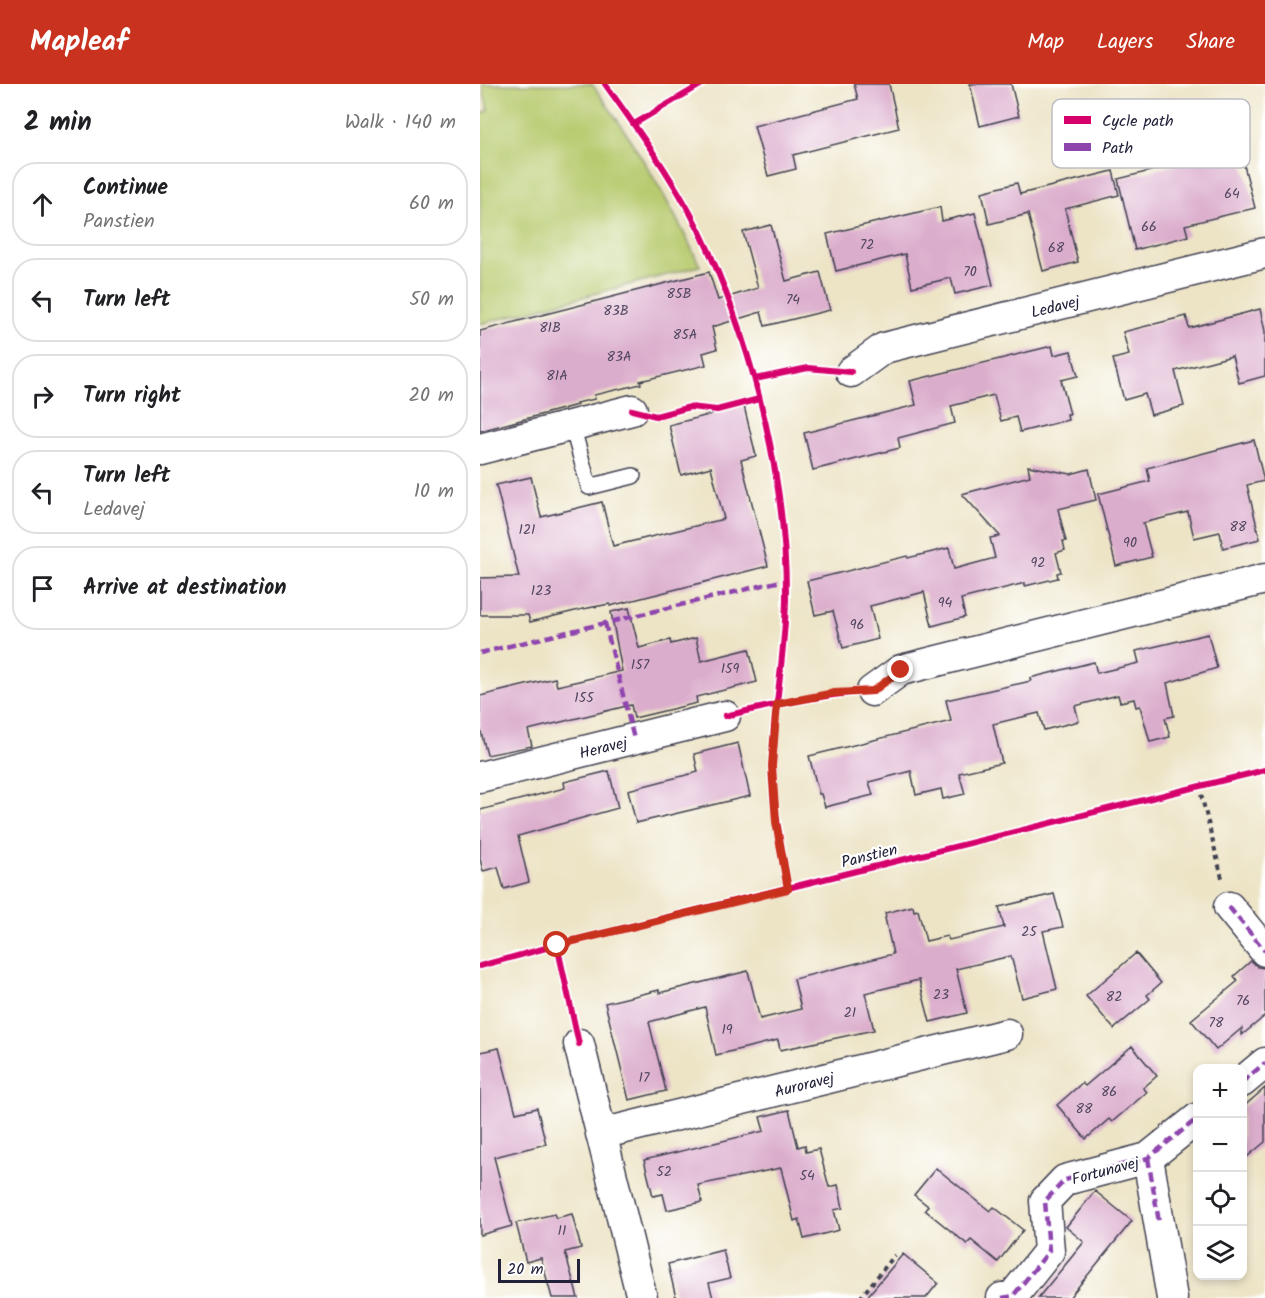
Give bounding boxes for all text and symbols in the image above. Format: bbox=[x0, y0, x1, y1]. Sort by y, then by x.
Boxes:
text: Mapleaf bbox=[30, 20, 128, 65]
text: Map bbox=[1027, 26, 1064, 59]
text: Layers bbox=[1097, 26, 1153, 59]
text: Share bbox=[1186, 26, 1235, 59]
legend bbox=[1052, 99, 1250, 168]
text: 2 min bbox=[24, 102, 92, 144]
text: Walk · 140 m bbox=[345, 107, 456, 139]
text: Cycle path bbox=[1102, 109, 1174, 134]
text: Path bbox=[1102, 136, 1133, 161]
text: Continue bbox=[83, 171, 168, 206]
house number: 64 bbox=[1224, 183, 1240, 205]
icon: ahead bbox=[26, 188, 59, 221]
text: 60 m bbox=[409, 188, 454, 220]
text: Panstien bbox=[83, 206, 155, 238]
house number: 66 bbox=[1141, 216, 1157, 238]
house number: 72 bbox=[860, 234, 874, 256]
house number: 68 bbox=[1048, 237, 1065, 259]
house number: 70 bbox=[963, 261, 977, 283]
text: Turn left bbox=[83, 283, 170, 318]
house number: 85B bbox=[667, 283, 692, 305]
icon: left bbox=[26, 284, 59, 317]
text: 50 m bbox=[409, 284, 454, 316]
house number: 74 bbox=[786, 289, 800, 311]
street label: Ledavej bbox=[1028, 289, 1083, 326]
house number: 83B bbox=[603, 300, 629, 322]
house number: 81B bbox=[539, 317, 561, 339]
house number: 85A bbox=[673, 324, 697, 346]
house number: 83A bbox=[607, 346, 631, 368]
house number: 81A bbox=[546, 365, 568, 387]
text: Turn right bbox=[83, 379, 181, 414]
icon: right bbox=[26, 380, 59, 413]
text: 20 m bbox=[408, 380, 454, 412]
text: Turn left bbox=[83, 459, 170, 494]
icon: left bbox=[26, 476, 59, 509]
text: 10 m bbox=[414, 476, 454, 508]
text: Ledavej bbox=[83, 494, 145, 526]
house number: 88 bbox=[1230, 516, 1247, 538]
house number: 121 bbox=[519, 519, 535, 541]
house number: 90 bbox=[1123, 532, 1137, 554]
house number: 92 bbox=[1031, 552, 1045, 574]
text: Arrive at destination bbox=[83, 571, 286, 606]
icon: arrive bbox=[26, 572, 59, 605]
house number: 123 bbox=[531, 580, 551, 602]
house number: 94 bbox=[938, 592, 953, 614]
house number: 96 bbox=[850, 614, 864, 636]
house number: 157 bbox=[631, 654, 650, 676]
route end bbox=[887, 656, 913, 682]
house number: 159 bbox=[721, 658, 740, 680]
house number: 155 bbox=[574, 687, 595, 709]
street label: Heravej bbox=[577, 730, 631, 766]
street label: Panstien bbox=[839, 837, 900, 876]
house number: 25 bbox=[1021, 921, 1038, 943]
route start bbox=[543, 931, 569, 957]
house number: 23 bbox=[933, 984, 949, 1006]
house number: 82 bbox=[1106, 986, 1122, 1008]
house number: 76 bbox=[1236, 990, 1250, 1012]
house number: 21 bbox=[844, 1002, 856, 1024]
house number: 78 bbox=[1209, 1012, 1224, 1034]
house number: 19 bbox=[721, 1019, 733, 1041]
map controls bbox=[1193, 1064, 1247, 1280]
button: + bbox=[1193, 1064, 1247, 1118]
street label: Auroravej bbox=[772, 1066, 838, 1105]
house number: 17 bbox=[639, 1067, 650, 1089]
house number: 86 bbox=[1101, 1081, 1117, 1103]
house number: 88 bbox=[1076, 1098, 1093, 1120]
button: − bbox=[1193, 1118, 1247, 1172]
street label: Fortunavej bbox=[1069, 1150, 1143, 1192]
house number: 52 bbox=[656, 1161, 672, 1183]
house number: 54 bbox=[799, 1165, 815, 1187]
button: locate bbox=[1193, 1172, 1247, 1226]
house number: 11 bbox=[558, 1220, 566, 1242]
button: layers bbox=[1193, 1226, 1247, 1280]
scale bar bbox=[498, 1256, 580, 1284]
text: 20 m bbox=[507, 1257, 543, 1282]

